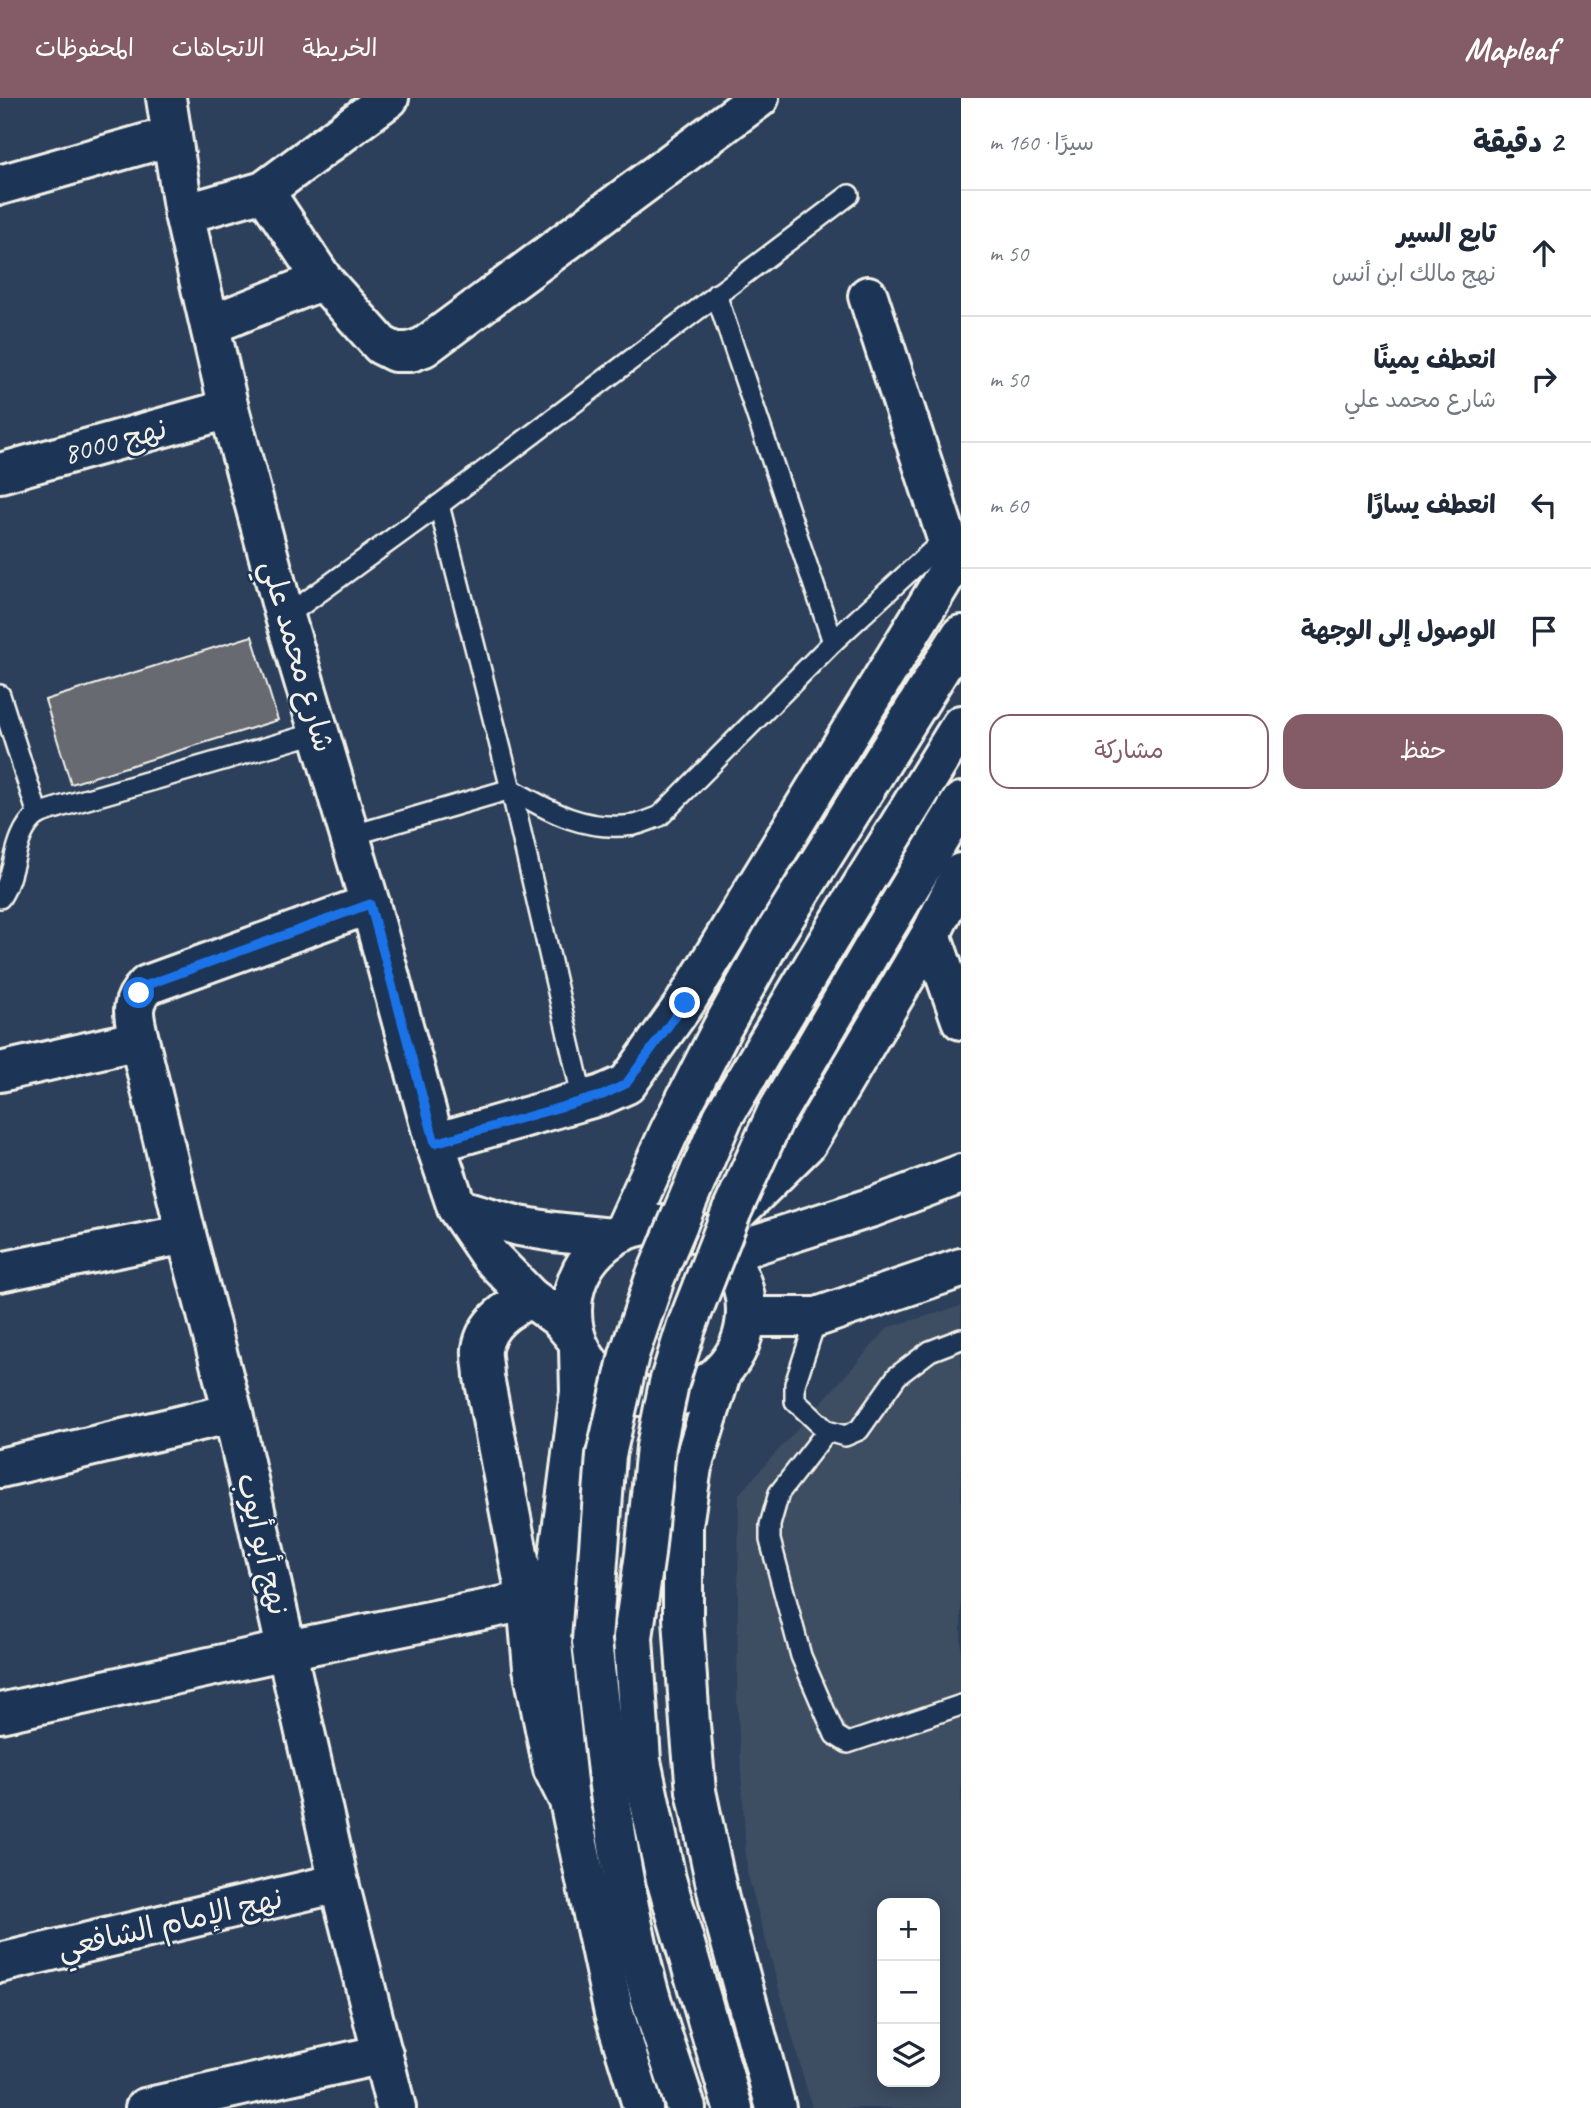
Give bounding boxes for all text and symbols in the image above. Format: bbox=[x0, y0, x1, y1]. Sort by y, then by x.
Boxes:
text: Mapleaf bbox=[1464, 28, 1556, 70]
text: المحفوظات bbox=[35, 33, 134, 63]
text: الاتجاهات bbox=[172, 33, 265, 63]
text: الخريطة bbox=[303, 33, 377, 63]
text: 2 دقيقة bbox=[1473, 123, 1563, 161]
text: سيرًا · 160 m bbox=[989, 128, 1094, 157]
text: تابع السير bbox=[1397, 217, 1496, 250]
icon: ahead bbox=[1525, 234, 1563, 272]
text: 50 m bbox=[989, 239, 1028, 268]
text: نهج مالك ابن أنس bbox=[1332, 259, 1496, 288]
text: انعطف يمينًا bbox=[1374, 343, 1496, 376]
icon: right bbox=[1525, 360, 1563, 398]
text: 50 m bbox=[989, 365, 1028, 394]
text: شارع محمد علي bbox=[1344, 385, 1496, 414]
street label: نهج 8000 bbox=[59, 409, 171, 474]
icon: left bbox=[1525, 486, 1563, 524]
text: انعطف يسارًا bbox=[1367, 488, 1496, 521]
text: 60 m bbox=[989, 491, 1028, 520]
street label: شارع محمد علي bbox=[246, 555, 344, 758]
icon: arrive bbox=[1525, 612, 1563, 650]
text: الوصول إلى الوجهة bbox=[1301, 614, 1496, 647]
button: مشاركة bbox=[989, 714, 1269, 789]
button: حفظ bbox=[1283, 714, 1563, 789]
route start bbox=[123, 977, 154, 1008]
route end bbox=[669, 987, 700, 1018]
street label: نهج أبو أيوب bbox=[227, 1469, 298, 1619]
street label: نهج الإمام الشافعي bbox=[54, 1879, 288, 1974]
map controls bbox=[877, 1898, 940, 2087]
button: + bbox=[877, 1898, 940, 1961]
button: − bbox=[877, 1961, 940, 2024]
button: layers bbox=[877, 2024, 940, 2087]

